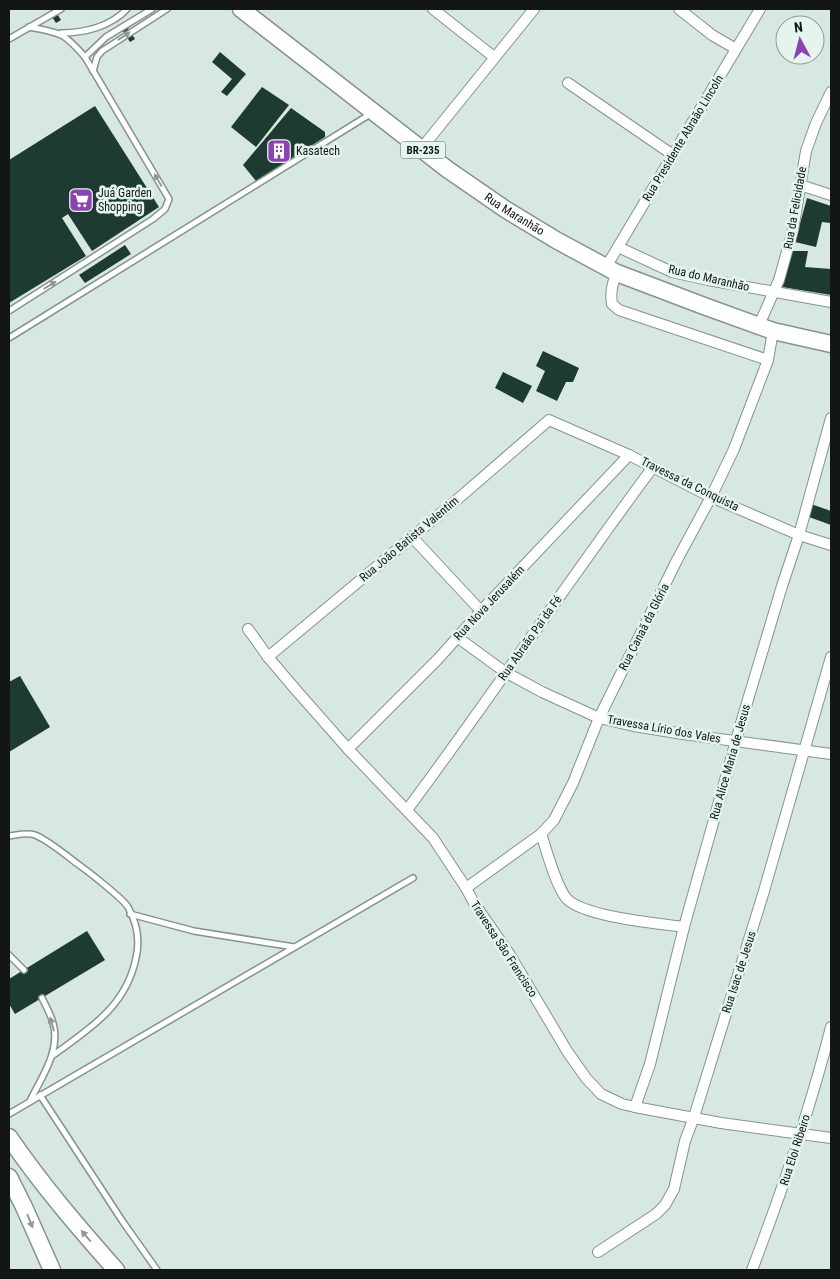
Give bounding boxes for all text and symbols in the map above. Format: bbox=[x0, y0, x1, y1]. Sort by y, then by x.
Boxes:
north arrow bbox=[775, 15, 825, 65]
text: N bbox=[793, 19, 804, 36]
one-way arrow bbox=[117, 31, 131, 41]
street label: Rua Presidente Abraão Lincoln bbox=[640, 72, 726, 204]
building icon: Kasatech bbox=[266, 138, 292, 164]
road number: BR-235 bbox=[400, 142, 446, 158]
place label: Kasatech bbox=[296, 144, 340, 158]
street label: Rua da Felicidade bbox=[781, 165, 809, 250]
one-way arrow bbox=[153, 174, 162, 187]
place label: Juá Garden Shopping bbox=[98, 186, 152, 214]
supermarket icon: Juá Garden Shopping bbox=[68, 187, 94, 213]
street label: Rua Maranhão bbox=[482, 190, 547, 238]
street label: Rua do Maranhão bbox=[667, 262, 751, 294]
one-way arrow bbox=[43, 280, 57, 289]
street label: Travessa da Conquista bbox=[639, 454, 742, 514]
street label: Rua João Batista Valentim bbox=[357, 493, 461, 585]
street label: Rua Nova Jerusalém bbox=[451, 563, 527, 643]
street label: Rua Canaã da Glória bbox=[616, 581, 672, 673]
street label: Rua Abraão Pai da Fé bbox=[495, 592, 565, 683]
street label: Rua Alice Maria de Jesus bbox=[707, 703, 753, 821]
street label: Travessa Lírio dos Vales bbox=[606, 712, 722, 746]
street label: Travessa São Francisco bbox=[468, 898, 540, 1000]
street label: Rua Isac de Jesus bbox=[719, 929, 759, 1015]
one-way arrow bbox=[48, 1016, 56, 1031]
street label: Rua Eloi Ribeiro bbox=[777, 1113, 813, 1187]
one-way arrow bbox=[26, 1214, 34, 1229]
one-way arrow bbox=[80, 1229, 91, 1242]

